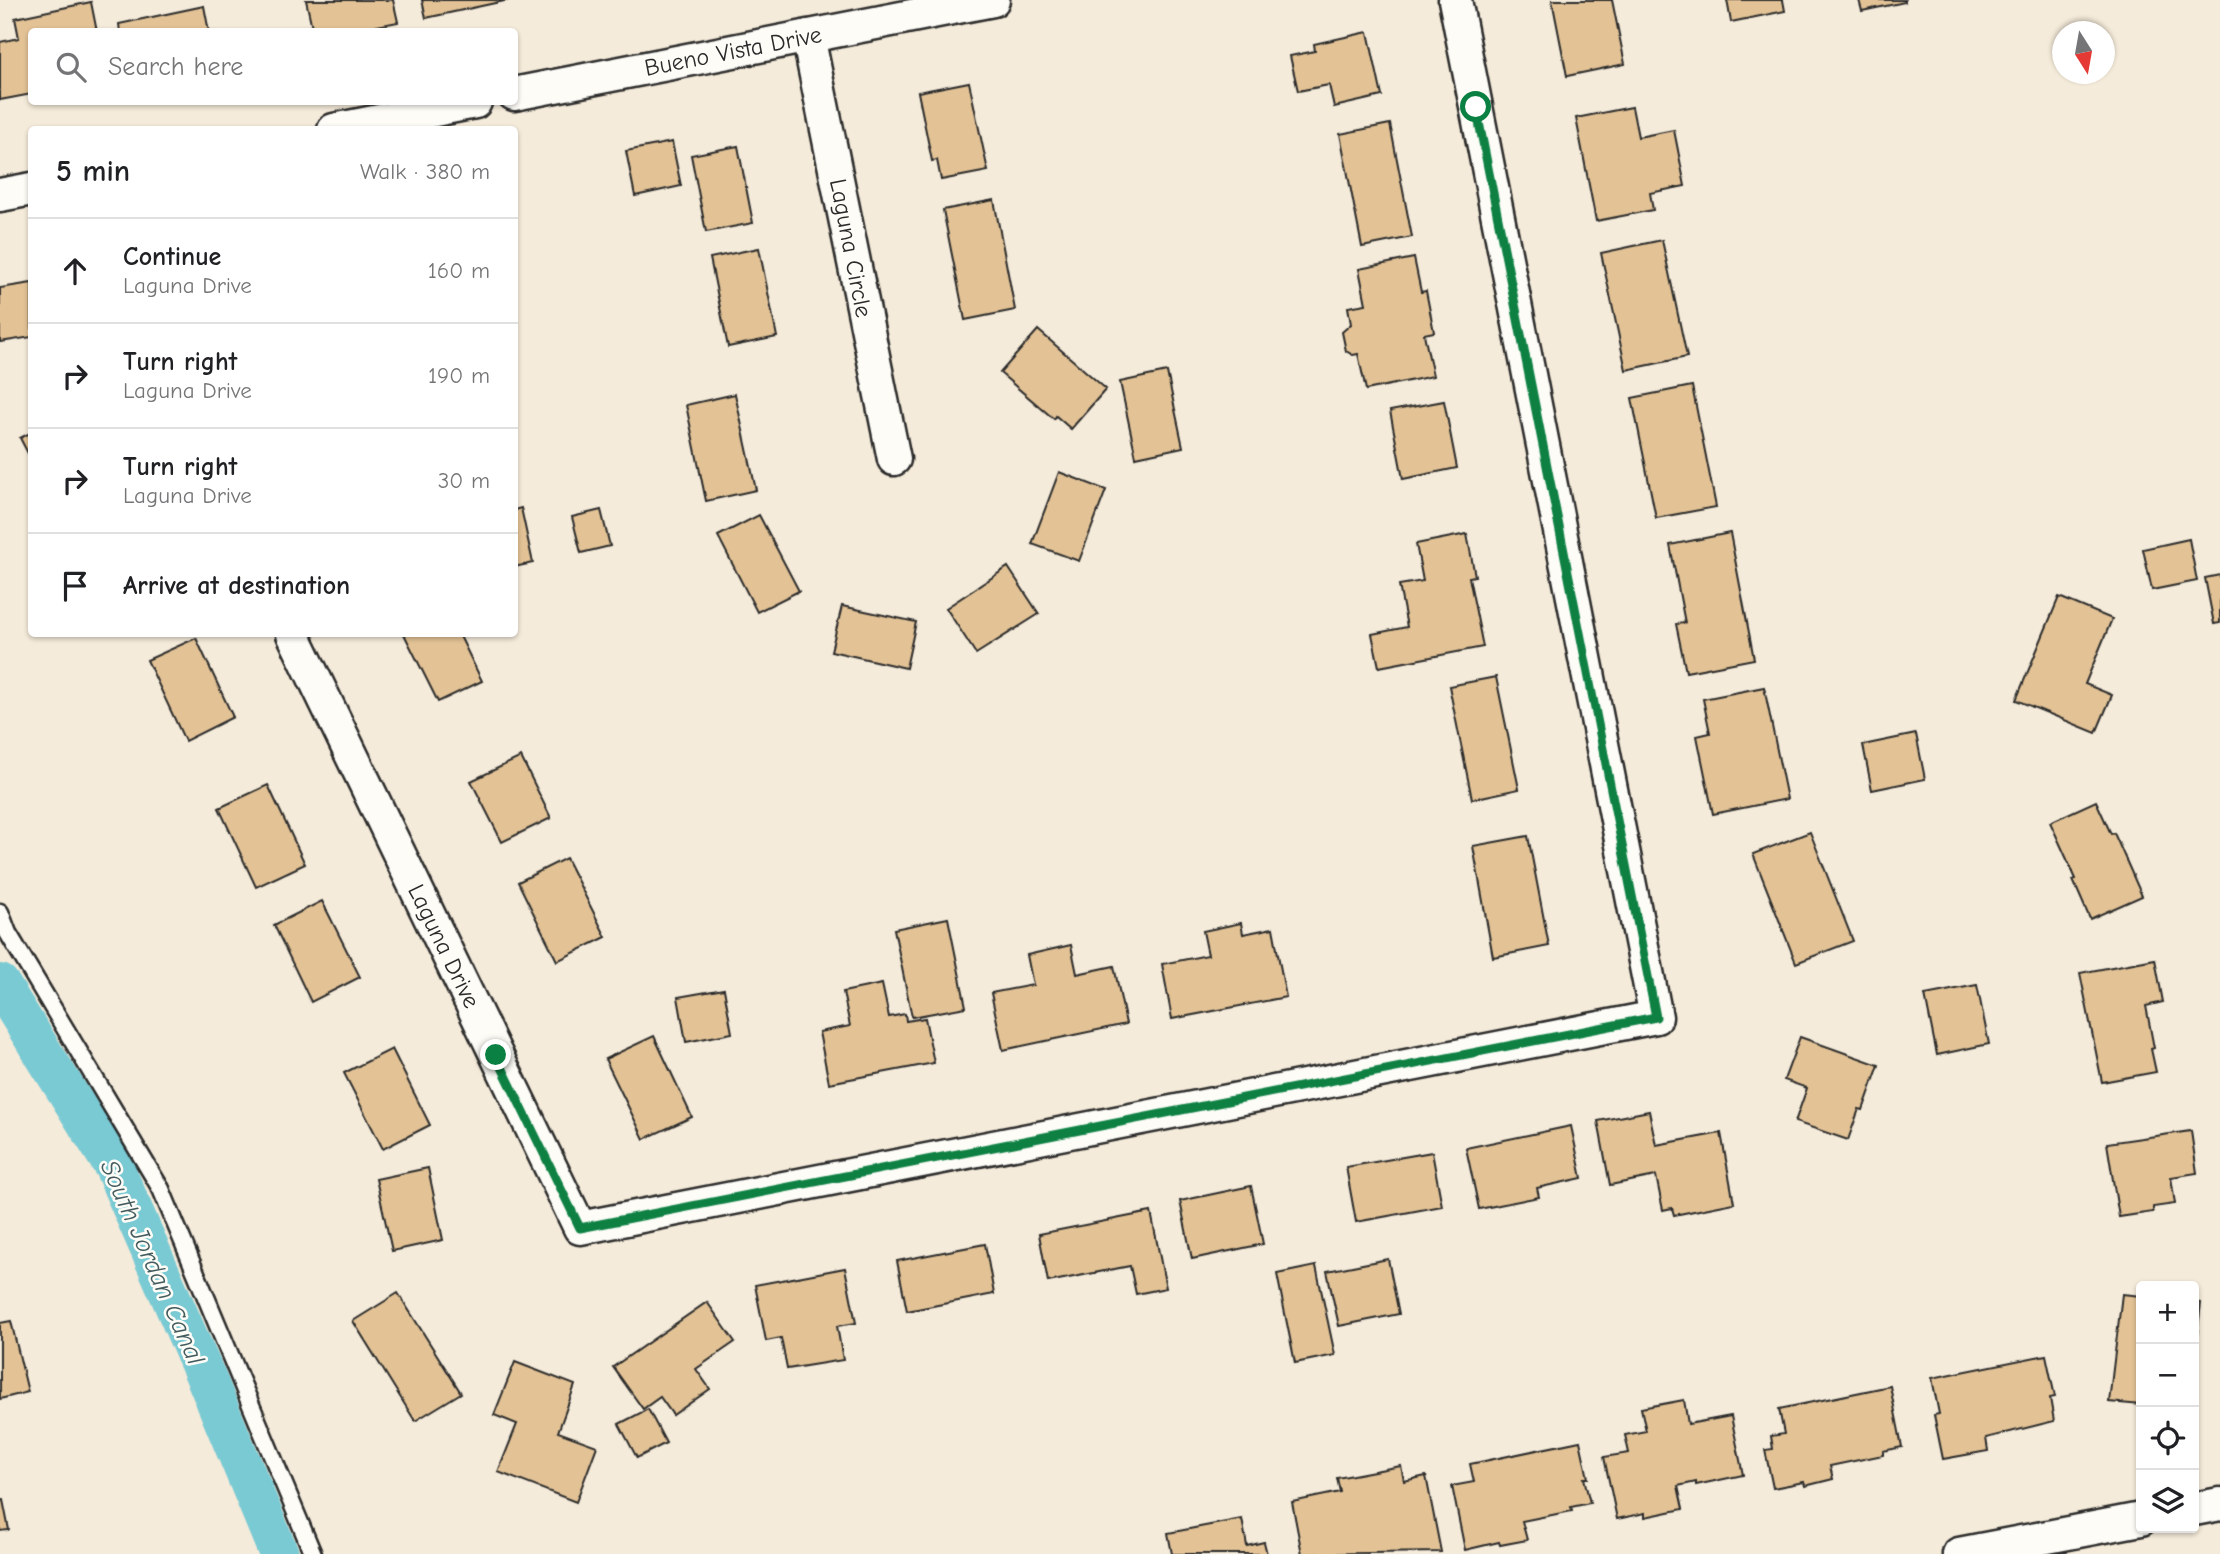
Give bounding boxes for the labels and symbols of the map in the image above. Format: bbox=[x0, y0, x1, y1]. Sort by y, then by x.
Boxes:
street label: Bueno Vista Drive bbox=[642, 20, 824, 82]
north arrow bbox=[2052, 21, 2115, 84]
route start bbox=[1460, 91, 1491, 122]
street label: Laguna Circle bbox=[824, 176, 878, 320]
street label: Laguna Drive bbox=[402, 880, 486, 1012]
route end bbox=[480, 1039, 511, 1070]
water label: South Jordan Canal bbox=[93, 1155, 211, 1370]

